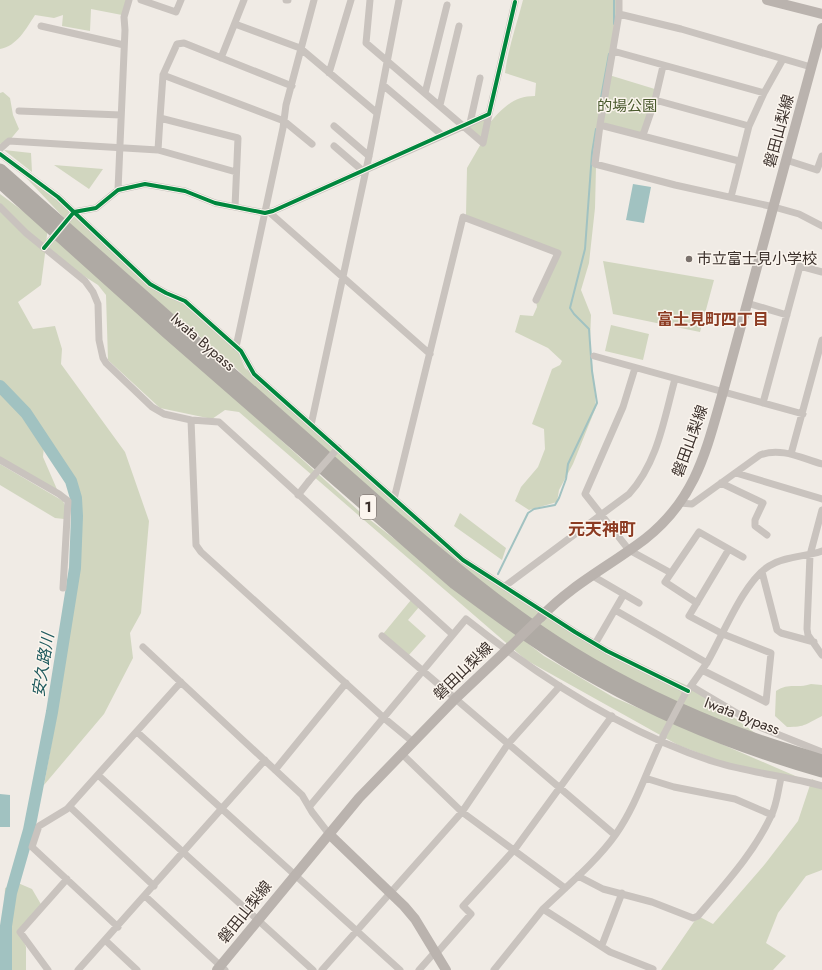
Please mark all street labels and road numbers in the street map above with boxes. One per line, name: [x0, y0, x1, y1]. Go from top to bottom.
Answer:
street label: 磐田山梨線: [759, 92, 799, 170]
street label: Iwata Bypass: [166, 308, 240, 376]
street label: 磐田山梨線: [667, 402, 713, 480]
road number: 1: [360, 495, 376, 519]
street label: 磐田山梨線: [428, 637, 498, 705]
street label: Iwata Bypass: [701, 692, 783, 740]
street label: 磐田山梨線: [213, 876, 277, 948]

